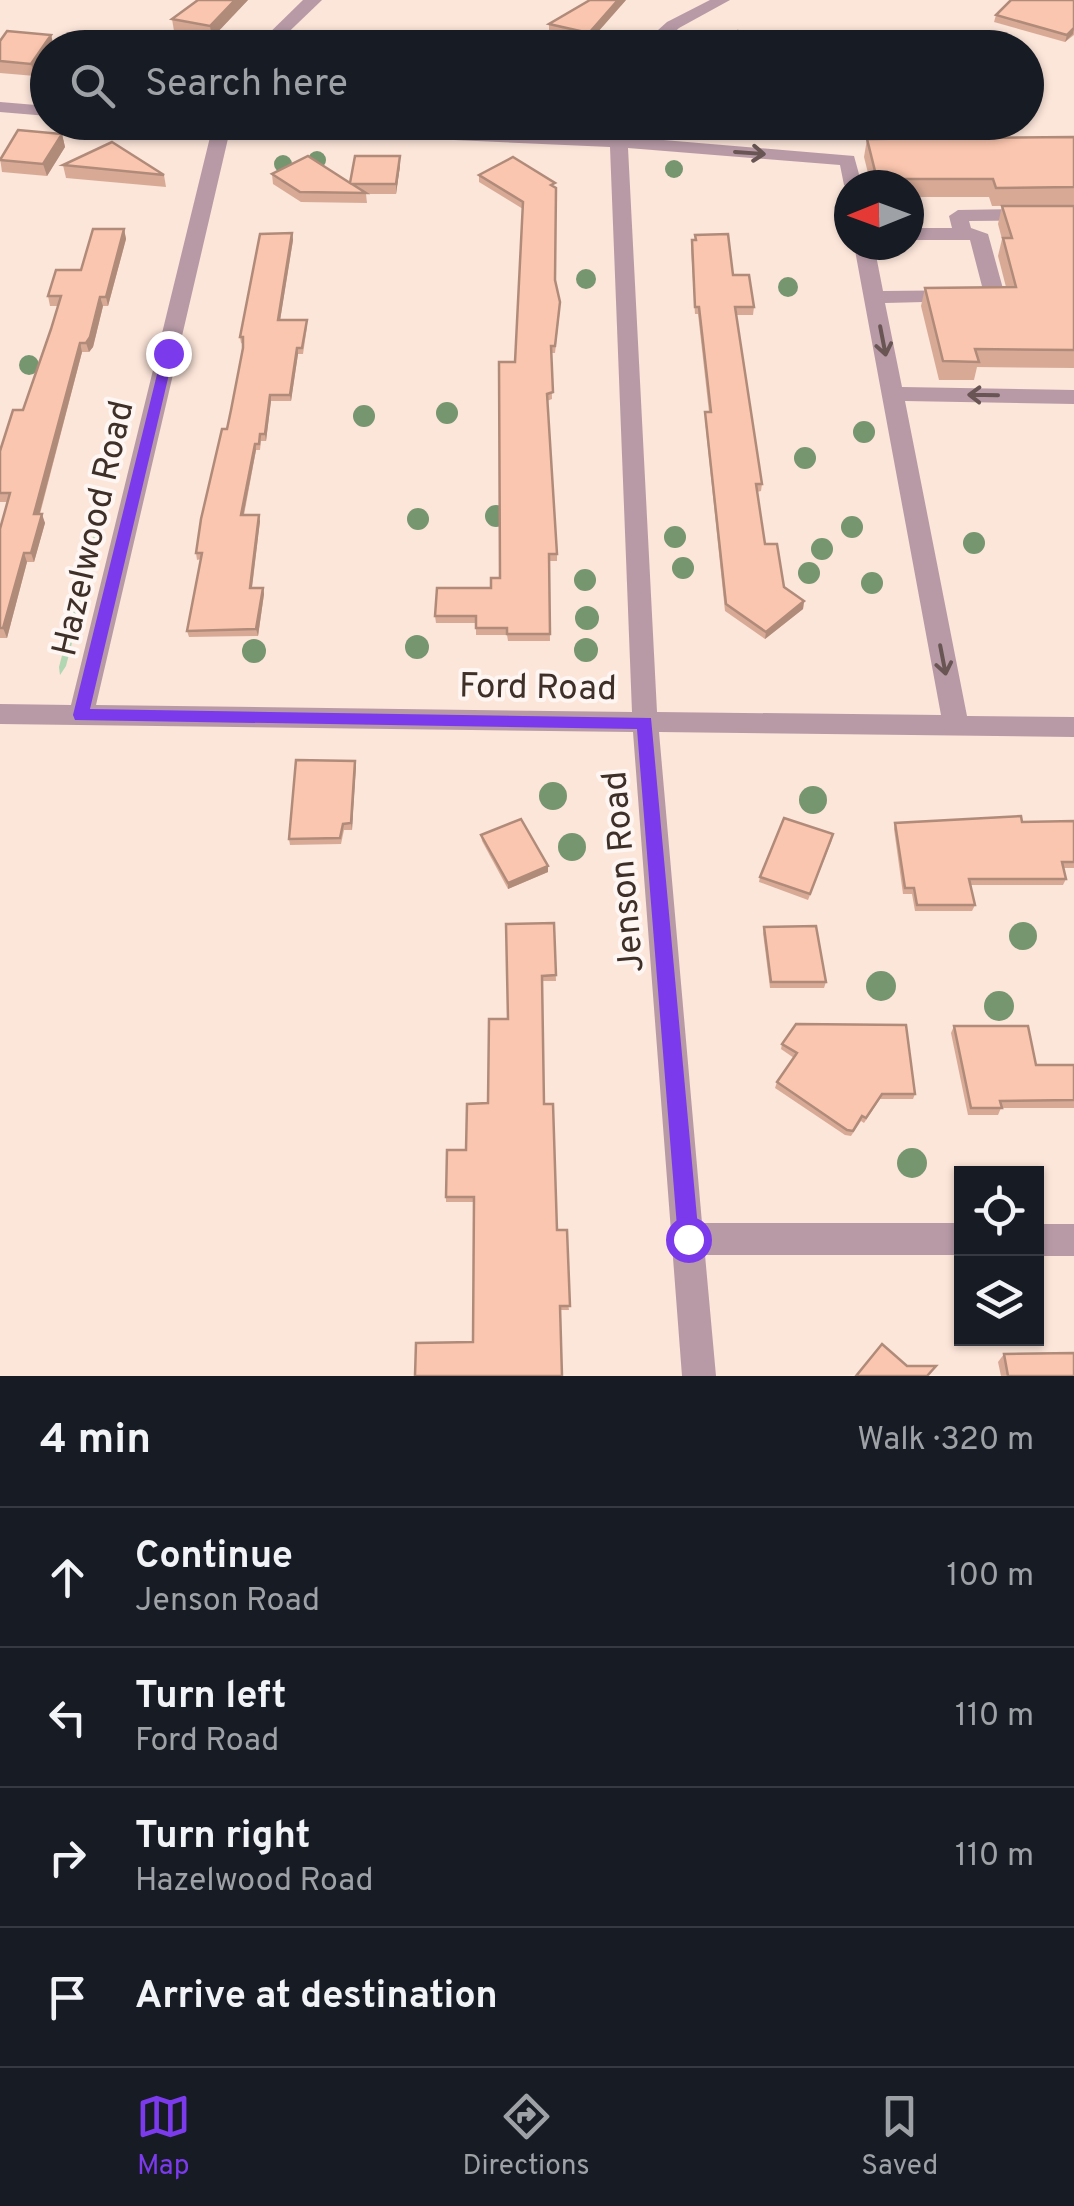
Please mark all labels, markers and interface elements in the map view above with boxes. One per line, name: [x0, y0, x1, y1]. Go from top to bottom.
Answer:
search box: [30, 30, 1044, 140]
icon: search: [65, 58, 120, 113]
text: Search here: [145, 61, 348, 110]
one-way arrow: [733, 144, 766, 163]
north arrow: [834, 170, 924, 260]
one-way arrow: [874, 324, 893, 356]
route end: [146, 331, 192, 377]
one-way arrow: [968, 386, 1000, 405]
street label: Hazelwood Road: [44, 397, 146, 661]
one-way arrow: [934, 643, 953, 676]
street label: Ford Road: [459, 666, 617, 712]
street label: Jenson Road: [594, 769, 656, 974]
map controls: [954, 1166, 1044, 1346]
button: locate: [954, 1166, 1044, 1256]
route start: [666, 1217, 712, 1263]
button: layers: [954, 1256, 1044, 1346]
text: 4 min: [40, 1415, 151, 1468]
text: Walk · 320 m: [857, 1421, 1034, 1461]
text: Continue: [135, 1533, 293, 1582]
icon: ahead: [40, 1550, 95, 1605]
text: 100 m: [947, 1557, 1034, 1597]
text: Jenson Road: [135, 1582, 320, 1622]
text: Turn left: [135, 1673, 287, 1722]
icon: left: [40, 1690, 95, 1745]
text: 110 m: [955, 1697, 1034, 1737]
text: Ford Road: [135, 1722, 279, 1762]
text: Turn right: [135, 1813, 310, 1862]
icon: right: [40, 1830, 95, 1885]
text: 110 m: [955, 1837, 1034, 1877]
text: Hazelwood Road: [135, 1862, 374, 1902]
icon: arrive: [40, 1970, 95, 2025]
text: Arrive at destination: [135, 1973, 498, 2022]
tab: Map: [136, 2089, 191, 2185]
tab: Directions: [462, 2089, 590, 2185]
tab: Saved: [861, 2089, 938, 2185]

